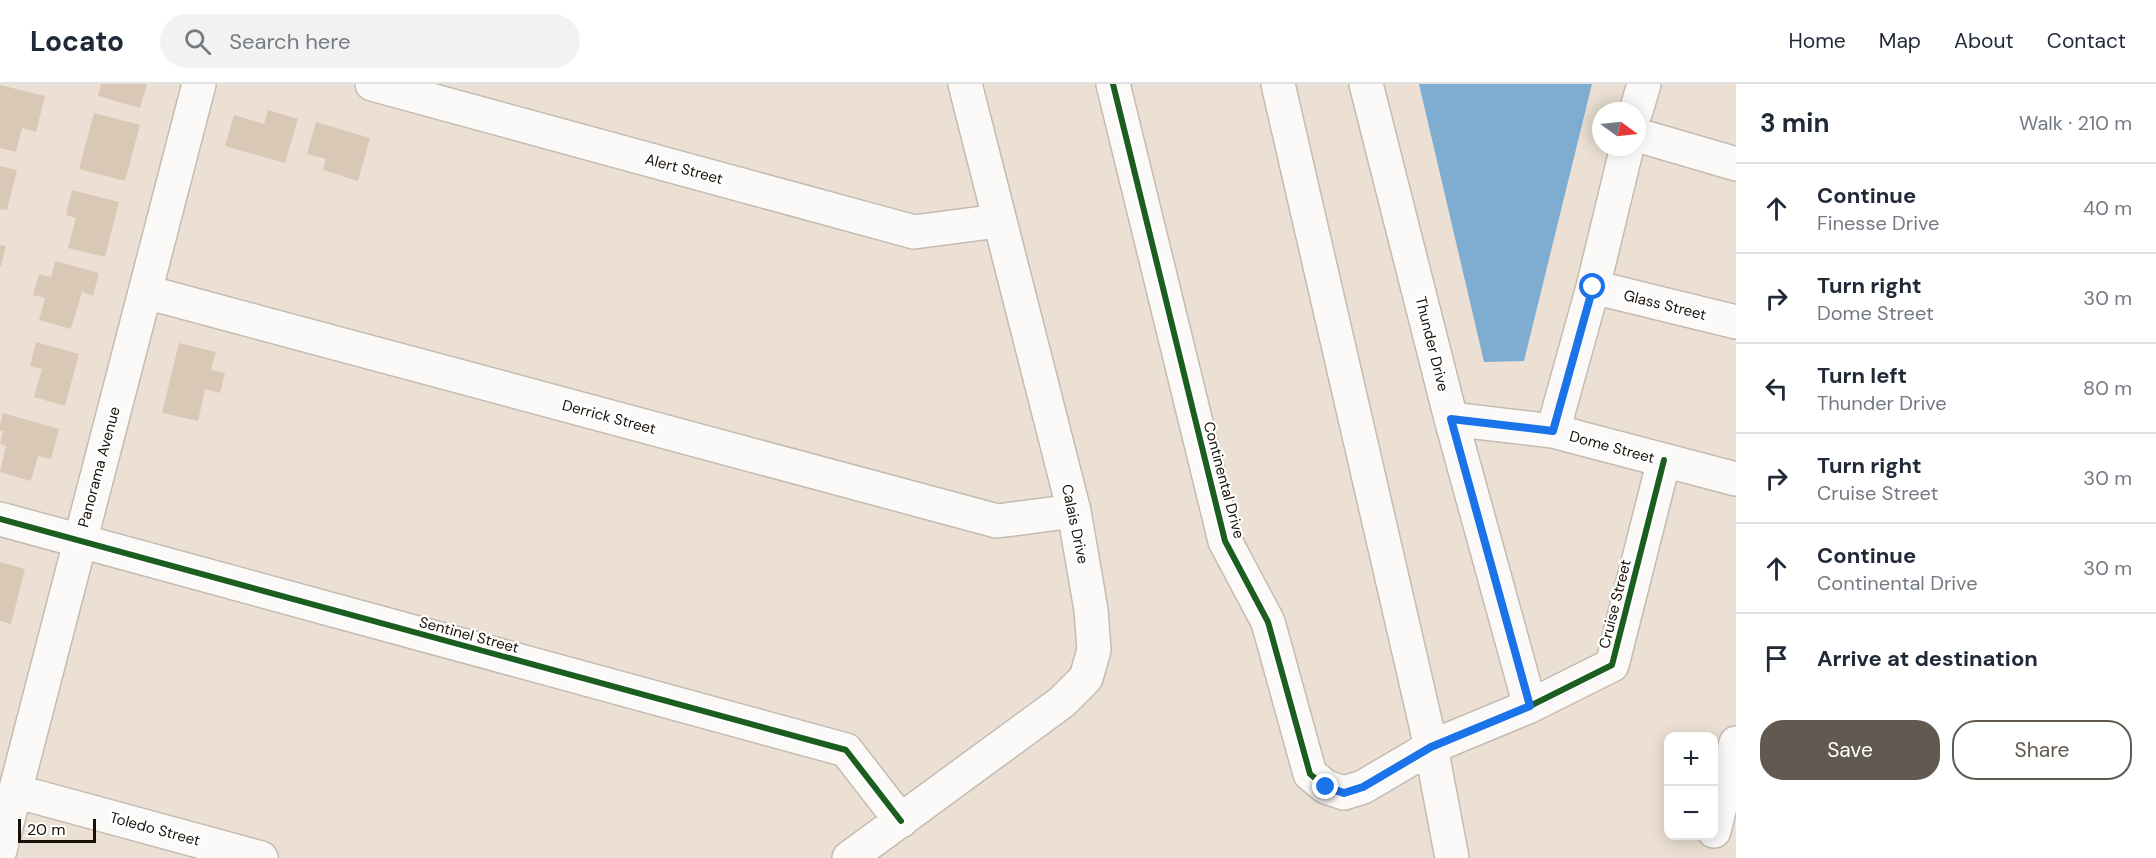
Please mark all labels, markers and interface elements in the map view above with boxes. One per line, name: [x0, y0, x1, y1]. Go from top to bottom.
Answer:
search box: [160, 14, 580, 68]
text: Locato: [30, 23, 124, 60]
icon: search: [181, 25, 214, 58]
text: Search here: [229, 27, 351, 56]
text: Home: [1788, 27, 1846, 55]
text: Map: [1879, 27, 1921, 55]
text: About: [1954, 27, 2014, 55]
text: Contact: [2047, 27, 2126, 55]
north arrow: [1592, 102, 1646, 156]
text: 3 min: [1760, 106, 1829, 140]
text: Walk · 210 m: [2019, 110, 2132, 136]
street label: Alert Street: [643, 149, 725, 189]
text: Continue: [1817, 181, 1916, 210]
icon: ahead: [1760, 192, 1793, 225]
text: 40 m: [2083, 195, 2132, 221]
text: Finesse Drive: [1817, 210, 1939, 236]
text: Turn right: [1817, 271, 1922, 300]
route start: [1579, 273, 1605, 299]
icon: right: [1760, 282, 1793, 315]
street label: Glass Street: [1622, 285, 1708, 325]
text: 30 m: [2083, 285, 2132, 311]
street label: Thunder Drive: [1411, 294, 1453, 394]
text: Dome Street: [1817, 300, 1934, 326]
text: Turn left: [1817, 361, 1907, 390]
icon: left: [1760, 372, 1793, 405]
text: 80 m: [2083, 375, 2132, 401]
text: Thunder Drive: [1817, 390, 1947, 416]
street label: Derrick Street: [560, 395, 658, 439]
street label: Panorama Avenue: [73, 404, 125, 530]
street label: Continental Drive: [1199, 419, 1249, 541]
street label: Dome Street: [1567, 426, 1657, 468]
text: Turn right: [1817, 451, 1922, 480]
icon: right: [1760, 462, 1793, 495]
text: 30 m: [2083, 465, 2132, 491]
text: Cruise Street: [1817, 480, 1938, 506]
street label: Calais Drive: [1057, 482, 1093, 566]
text: Continue: [1817, 541, 1916, 570]
icon: ahead: [1760, 552, 1793, 585]
text: 30 m: [2083, 555, 2132, 581]
street label: Cruise Street: [1594, 557, 1636, 651]
text: Continental Drive: [1817, 570, 1978, 596]
street label: Sentinel Street: [417, 612, 521, 658]
icon: arrive: [1760, 642, 1793, 675]
text: Arrive at destination: [1817, 644, 2038, 673]
button: Save: [1760, 720, 1940, 780]
button: Share: [1952, 720, 2132, 780]
map controls: [1664, 732, 1718, 840]
button: +: [1664, 732, 1718, 786]
route end: [1312, 773, 1338, 799]
button: −: [1664, 786, 1718, 840]
street label: Toledo Street: [108, 807, 202, 851]
scale bar: [18, 816, 96, 844]
text: 20 m: [27, 819, 66, 840]

